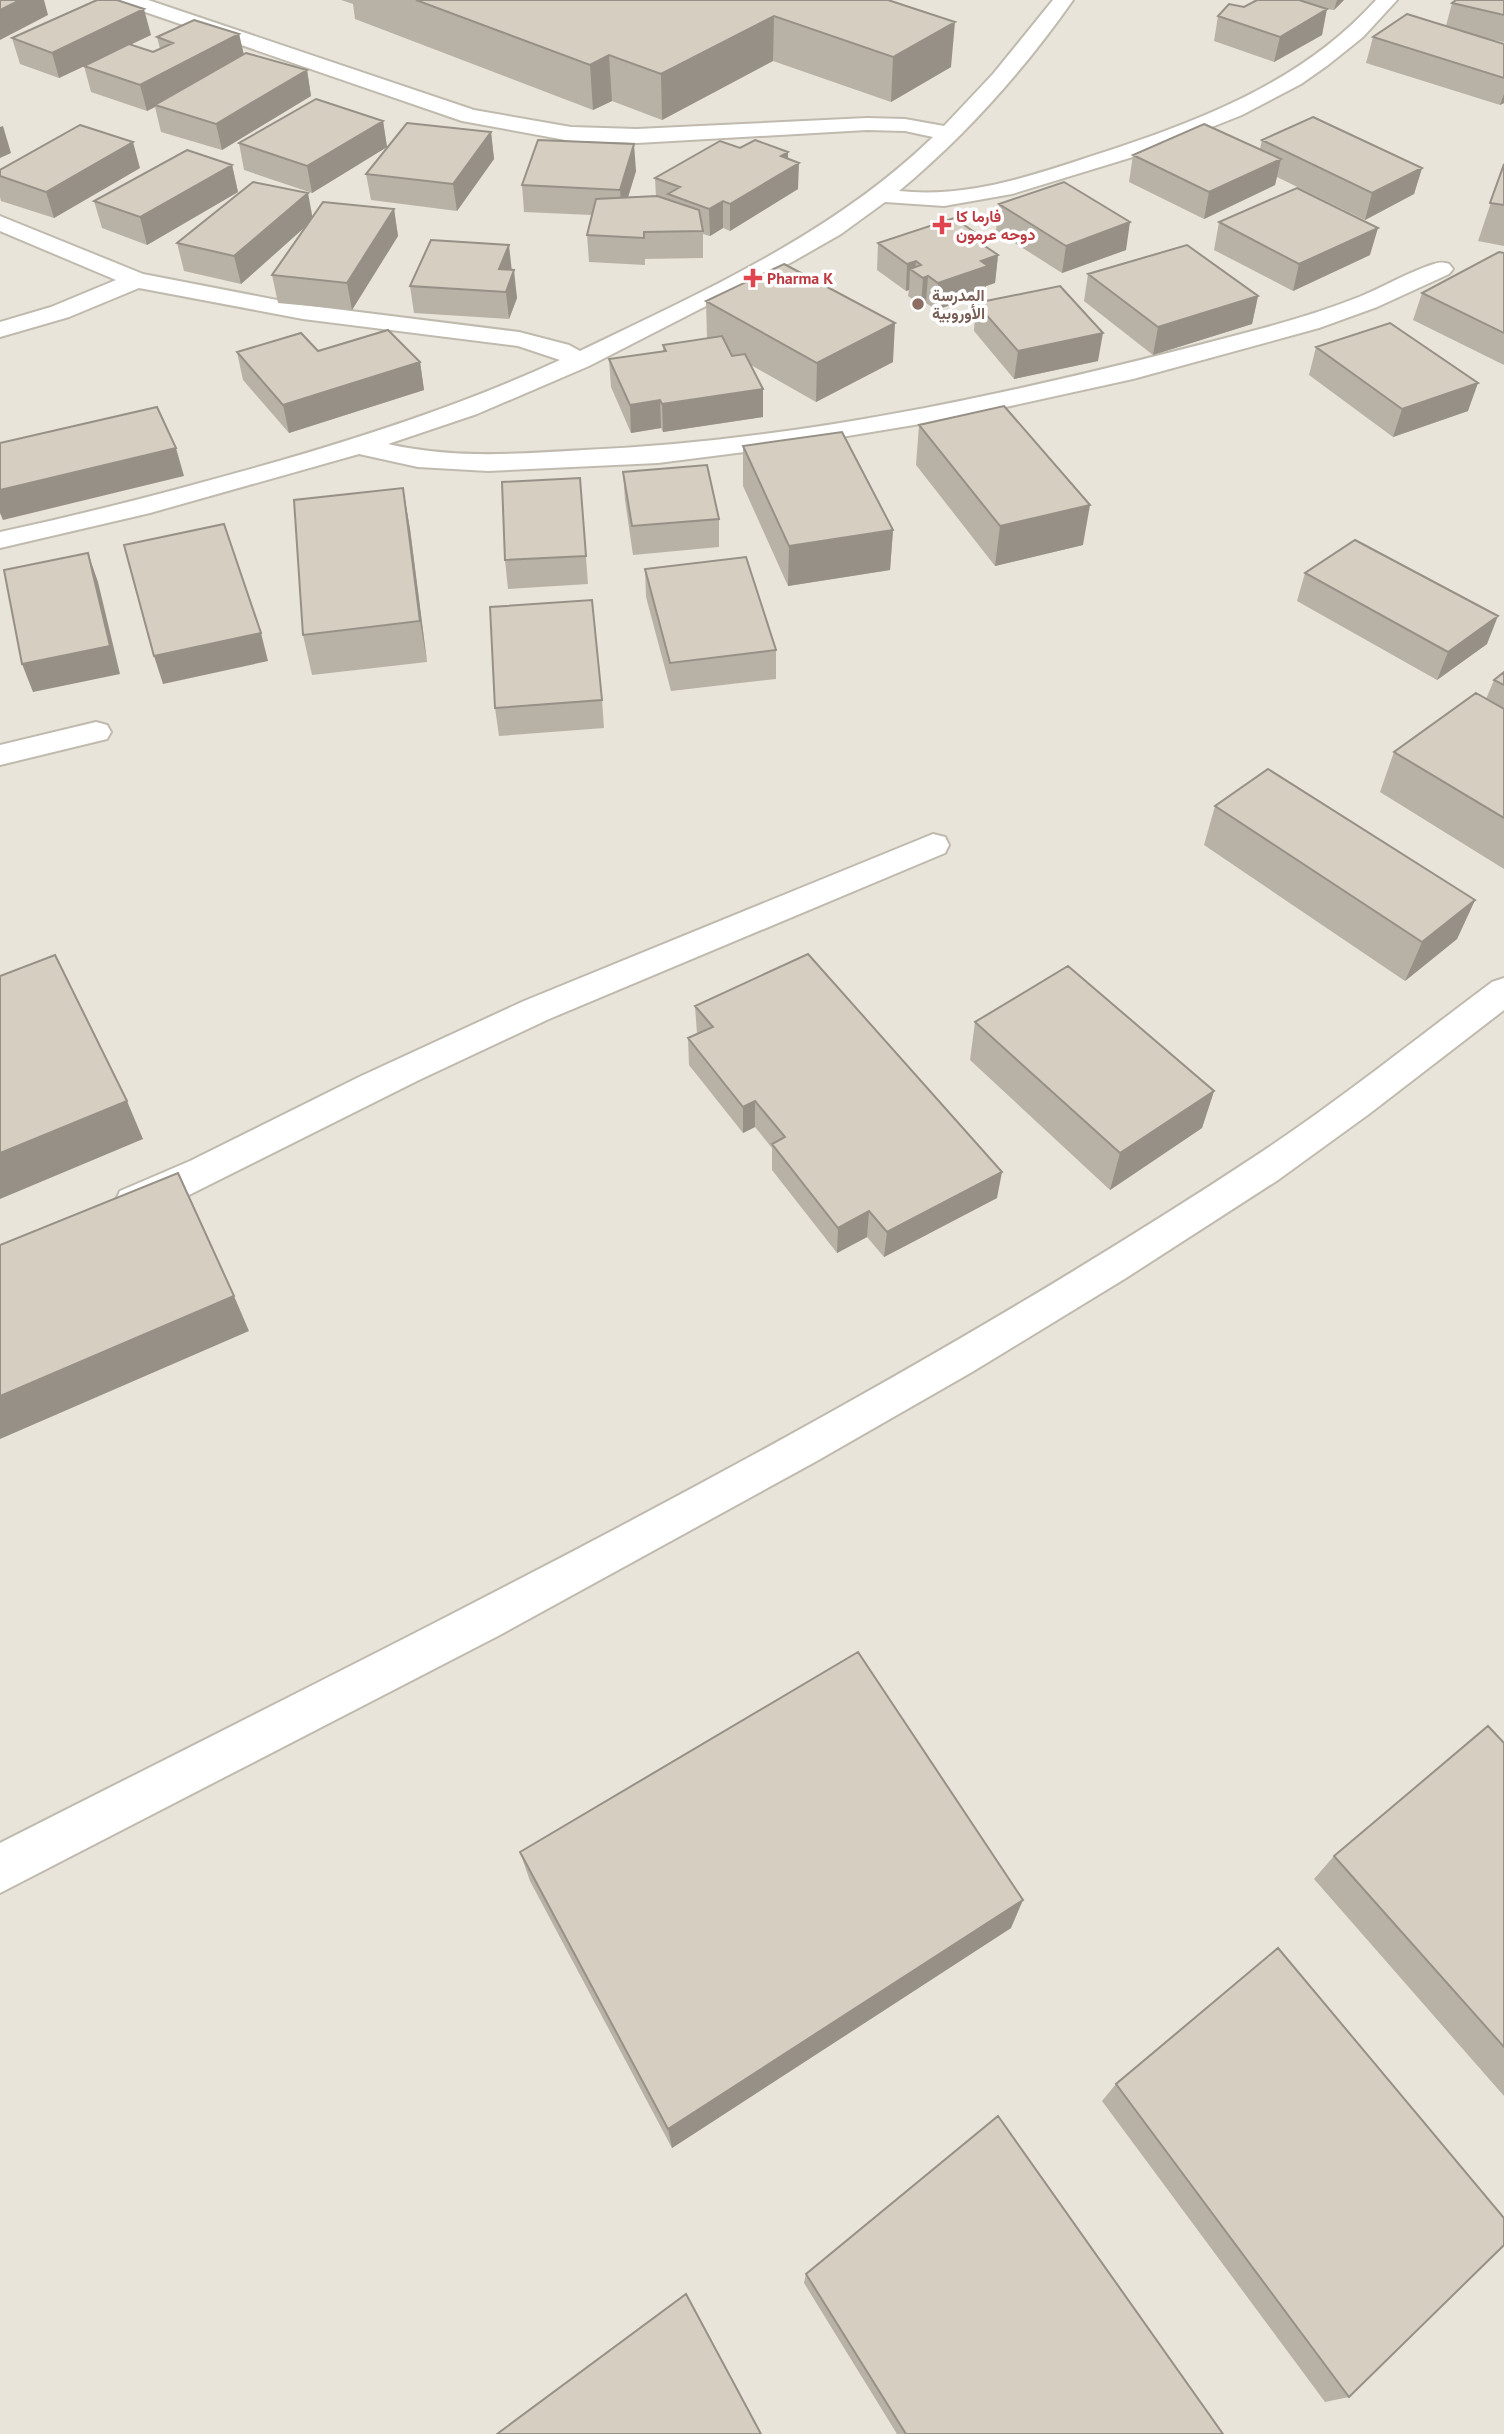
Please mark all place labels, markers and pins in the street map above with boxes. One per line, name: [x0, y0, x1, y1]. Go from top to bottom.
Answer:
place label: فارما كا دوحه عرمون: [956, 206, 1036, 245]
marker: فارما كا دوحه عرمون: [934, 217, 950, 233]
place label: Pharma K: [767, 268, 833, 288]
marker: Pharma K: [745, 270, 761, 286]
place label: المدرسة الأوروبية: [932, 285, 985, 324]
marker: المدرسة الأوروبية: [910, 296, 926, 312]

